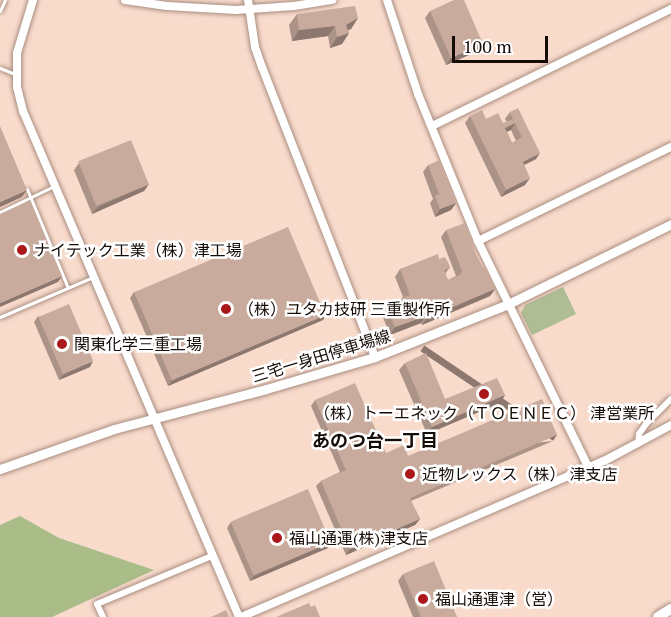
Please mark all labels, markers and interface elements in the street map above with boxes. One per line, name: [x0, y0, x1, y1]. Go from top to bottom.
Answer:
scale bar: [455, 24, 551, 62]
text: 100 m: [463, 34, 512, 58]
place label: ナイテック工業（株）津工場: [34, 240, 242, 260]
marker: ナイテック工業（株）津工場: [15, 243, 29, 257]
place label: （株）ユタカ技研 三重製作所: [238, 299, 450, 319]
marker: （株）ユタカ技研 三重製作所: [219, 302, 233, 316]
street label: 三宅一身田停車場線: [249, 326, 393, 386]
place label: 関東化学三重工場: [74, 334, 202, 354]
marker: 関東化学三重工場: [55, 337, 69, 351]
marker: （株）トーエネック（ＴＯＥＮＥＣ） 津営業所: [477, 387, 491, 401]
place label: （株）トーエネック（ＴＯＥＮＥＣ） 津営業所: [314, 403, 654, 423]
district label: あのつ台一丁目: [312, 429, 438, 451]
place label: 近物レックス（株） 津支店: [422, 464, 618, 484]
marker: 近物レックス（株） 津支店: [403, 467, 417, 481]
place label: 福山通運(株)津支店: [289, 528, 428, 548]
marker: 福山通運(株)津支店: [270, 531, 284, 545]
place label: 福山通運津（営）: [435, 589, 563, 609]
marker: 福山通運津（営）: [416, 592, 430, 606]

